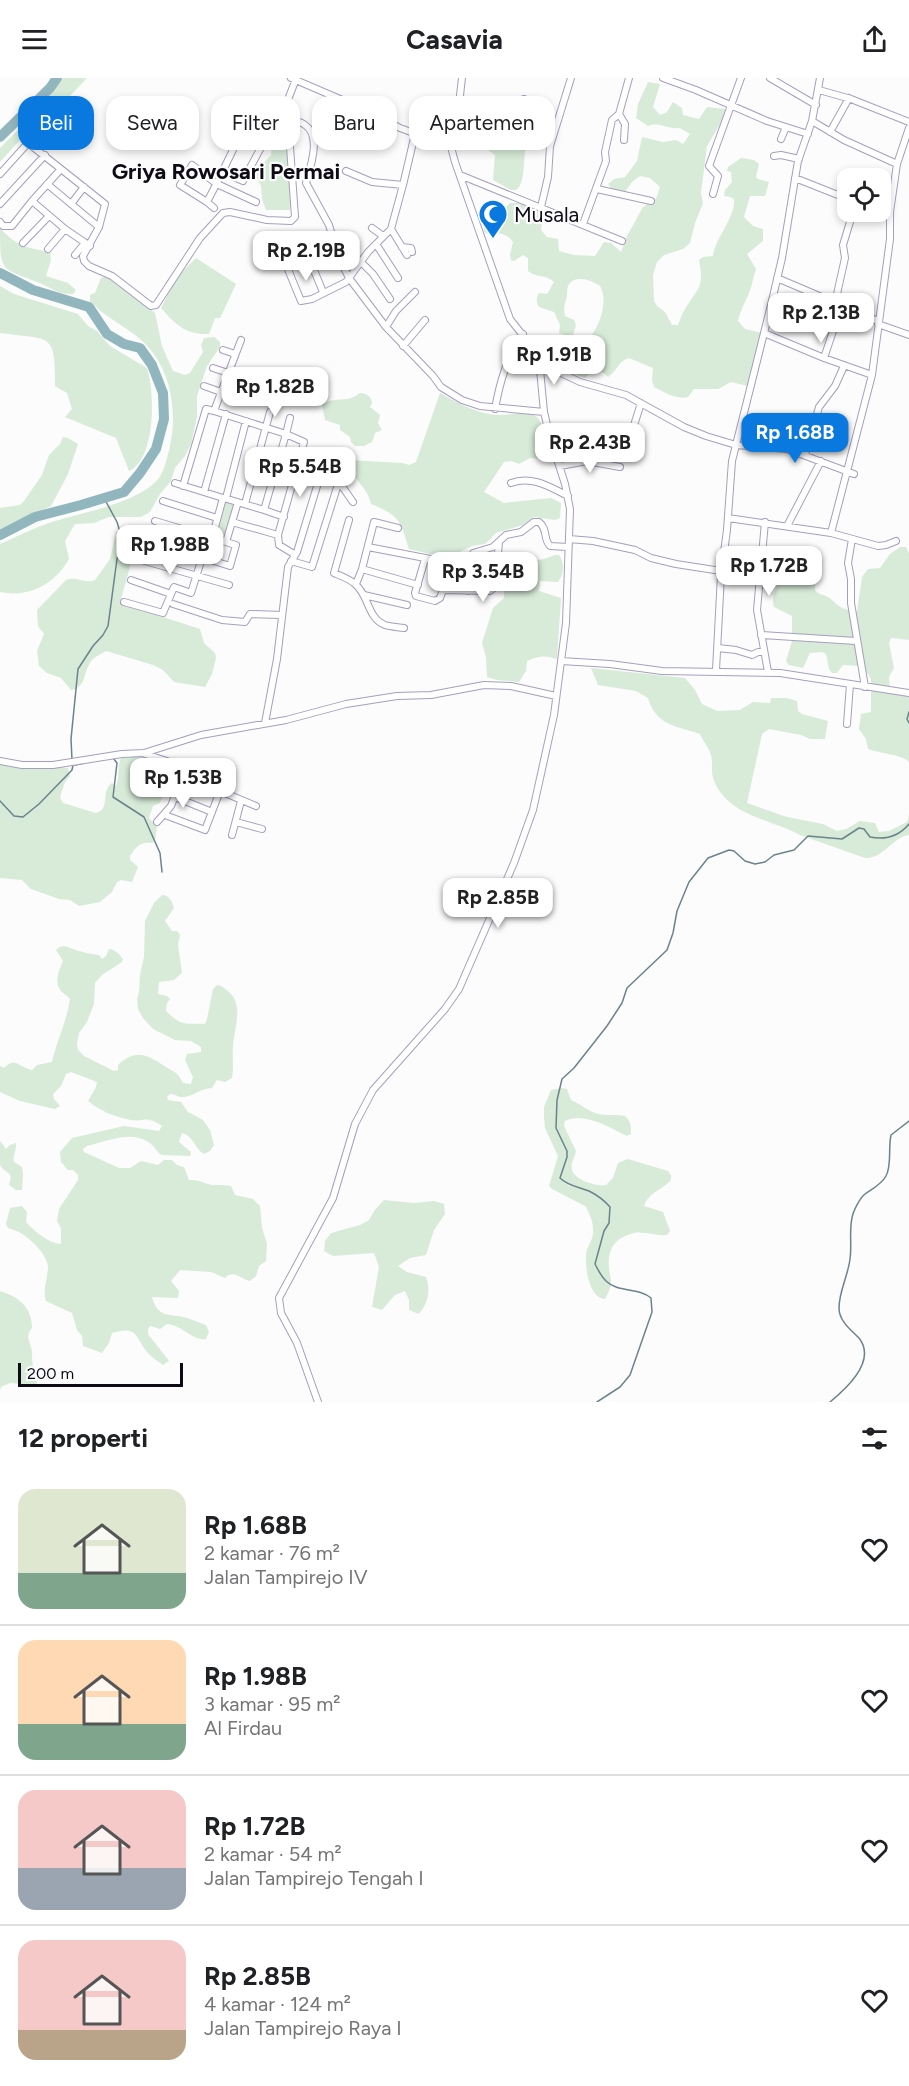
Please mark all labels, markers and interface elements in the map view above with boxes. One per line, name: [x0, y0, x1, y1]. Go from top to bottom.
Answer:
icon: menu: [18, 23, 51, 56]
text: Casavia: [406, 23, 503, 56]
icon: share: [858, 23, 891, 56]
chip: Beli: [18, 96, 94, 150]
chip: Sewa: [106, 96, 199, 150]
chip: Filter: [211, 96, 300, 150]
chip: Baru: [312, 96, 397, 150]
chip: Apartemen: [409, 96, 555, 150]
district label: Griya Rowosari Permai: [112, 158, 340, 185]
map controls: [837, 168, 891, 222]
button: locate: [837, 168, 891, 222]
mosque icon: Musala: [477, 198, 509, 240]
place label: Musala: [514, 202, 579, 227]
pin: Rp 2.19B: [244, 231, 368, 282]
text: Rp 2.19B: [267, 238, 345, 262]
pin: Rp 2.13B: [759, 293, 883, 344]
text: Rp 2.13B: [782, 300, 860, 324]
pin: Rp 1.91B: [492, 335, 616, 386]
text: Rp 1.91B: [516, 342, 592, 366]
pin: Rp 1.82B: [213, 367, 337, 418]
text: Rp 1.82B: [235, 374, 315, 398]
pin: Rp 1.68B: [733, 413, 857, 464]
text: Rp 1.68B: [755, 420, 835, 444]
pin: Rp 2.43B: [528, 423, 652, 474]
text: Rp 2.43B: [549, 430, 631, 454]
pin: Rp 5.54B: [238, 447, 362, 498]
text: Rp 5.54B: [259, 454, 341, 478]
pin: Rp 1.98B: [108, 525, 232, 576]
text: Rp 1.98B: [130, 532, 210, 556]
pin: Rp 1.72B: [707, 546, 831, 597]
pin: Rp 3.54B: [421, 552, 545, 603]
text: Rp 1.72B: [730, 553, 808, 577]
text: Rp 3.54B: [442, 559, 524, 583]
pin: Rp 1.53B: [121, 758, 245, 809]
text: Rp 1.53B: [144, 765, 222, 789]
pin: Rp 2.85B: [436, 878, 560, 929]
text: Rp 2.85B: [457, 885, 539, 909]
scale bar: [18, 1360, 183, 1388]
text: 200 m: [27, 1364, 74, 1383]
text: 12 properti: [18, 1422, 148, 1454]
icon: filters: [858, 1422, 891, 1455]
text: Rp 1.68B: [204, 1509, 307, 1541]
icon: home: [66, 1513, 138, 1585]
icon: heart: [858, 1533, 891, 1566]
text: 2 kamar · 76 m²: [204, 1541, 340, 1565]
text: Jalan Tampirejo IV: [204, 1565, 368, 1589]
text: Rp 1.98B: [204, 1660, 307, 1692]
icon: home: [66, 1664, 138, 1736]
icon: heart: [858, 1684, 891, 1717]
text: 3 kamar · 95 m²: [204, 1692, 340, 1716]
text: Al Firdau: [204, 1716, 282, 1740]
text: Rp 1.72B: [204, 1810, 305, 1842]
icon: home: [66, 1814, 138, 1886]
icon: heart: [858, 1834, 891, 1867]
text: 2 kamar · 54 m²: [204, 1842, 342, 1866]
text: Jalan Tampirejo Tengah I: [204, 1866, 424, 1890]
text: Rp 2.85B: [204, 1960, 311, 1992]
icon: home: [66, 1964, 138, 2036]
icon: heart: [858, 1984, 891, 2017]
text: 4 kamar · 124 m²: [204, 1992, 351, 2016]
text: Jalan Tampirejo Raya I: [204, 2016, 402, 2040]

